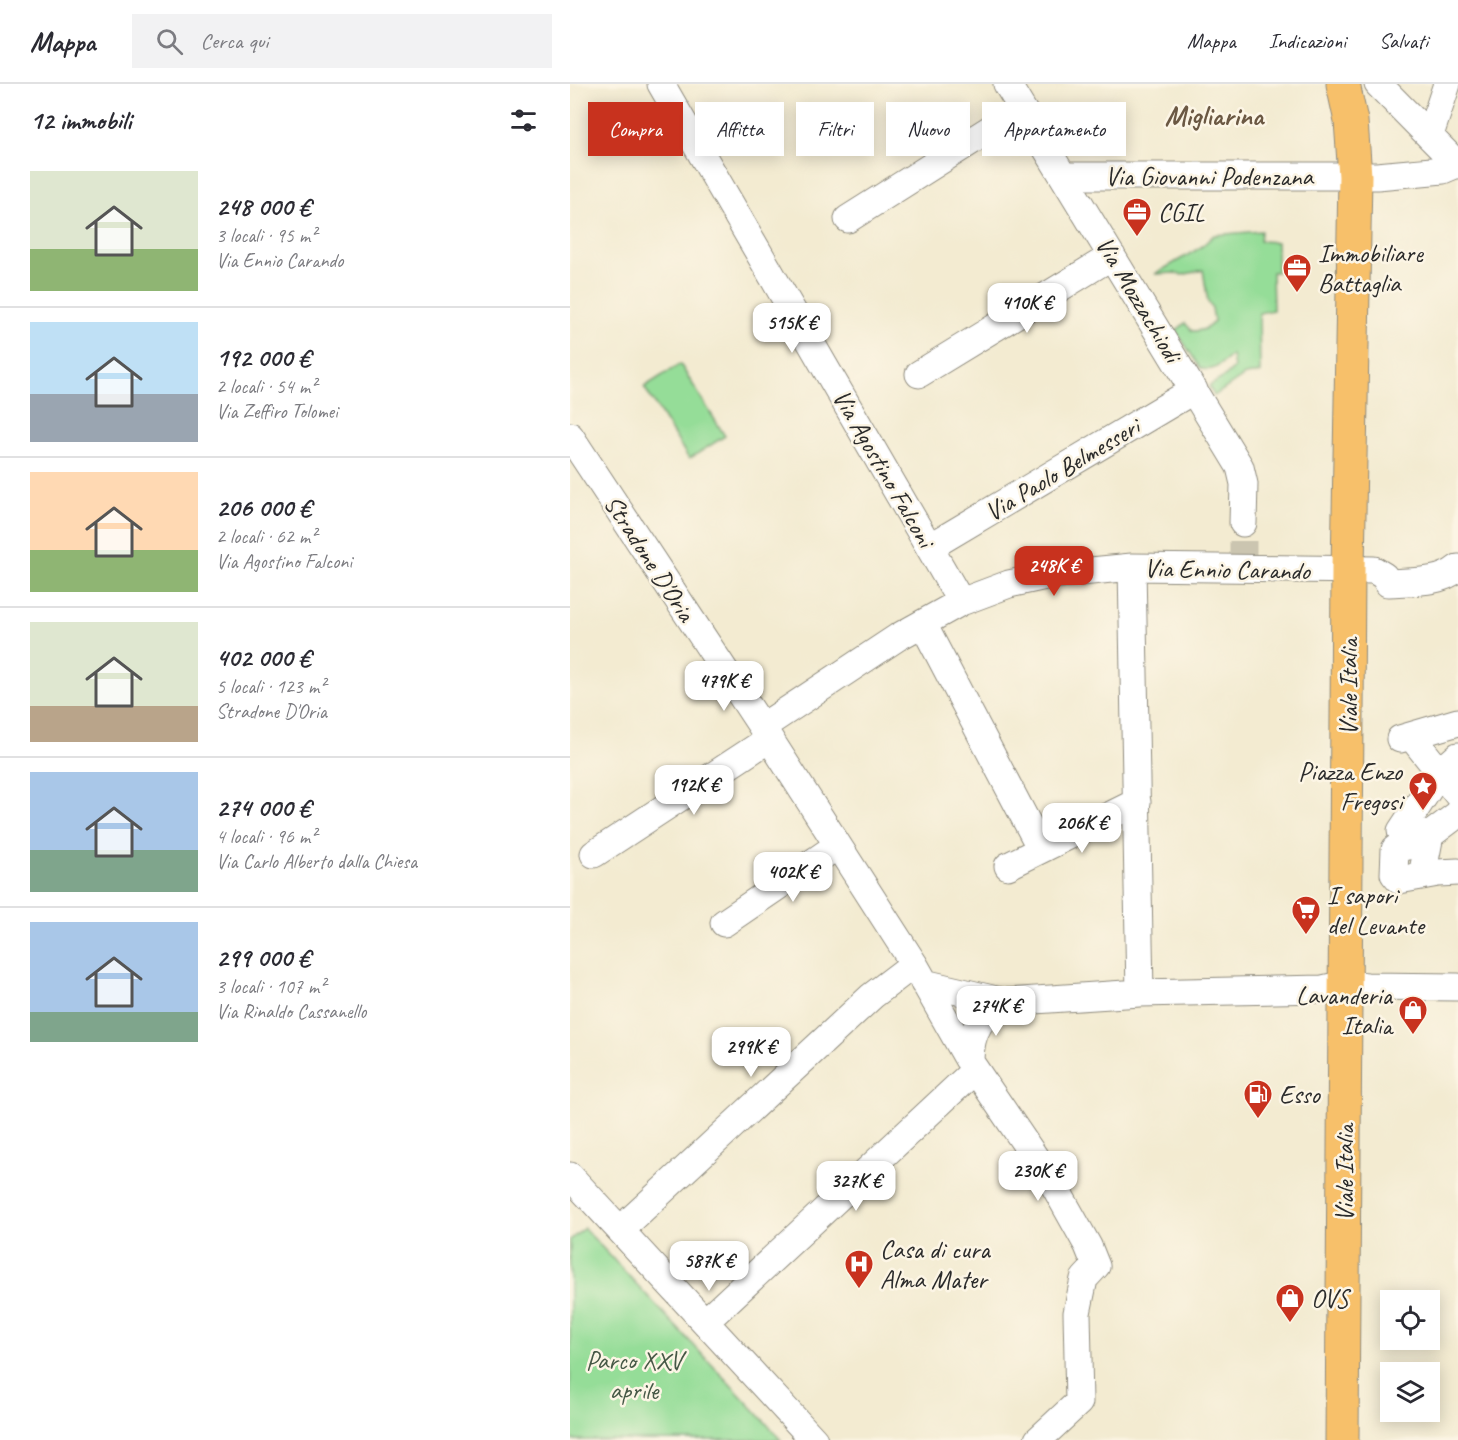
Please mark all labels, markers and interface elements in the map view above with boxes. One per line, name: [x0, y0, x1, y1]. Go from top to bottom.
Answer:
search box: [132, 14, 552, 68]
text: Mappa: [30, 24, 96, 59]
icon: search: [153, 25, 186, 58]
text: Cerca qui: [201, 27, 268, 55]
text: Mappa: [1187, 28, 1236, 54]
text: Indicazioni: [1269, 28, 1346, 54]
text: Salvati: [1379, 28, 1428, 54]
district label: Migliarina: [1165, 98, 1266, 133]
chip: Compra: [588, 102, 683, 156]
chip: Affitta: [695, 102, 784, 156]
chip: Filtri: [796, 102, 874, 156]
chip: Nuovo: [886, 102, 970, 156]
chip: Appartamento: [982, 102, 1126, 156]
text: 12 immobili: [30, 104, 131, 137]
icon: filters: [507, 104, 540, 137]
street label: Via Giovanni Podenzana: [1105, 160, 1315, 193]
text: 248 000 €: [216, 190, 310, 223]
icon: home: [78, 195, 150, 267]
office icon: CGIL: [1121, 196, 1153, 238]
place label: CGIL: [1158, 196, 1205, 229]
text: 3 locali · 95 m²: [216, 223, 316, 248]
street label: Via Mozzachiodi: [1088, 230, 1191, 371]
place label: Immobiliare Battaglia: [1318, 237, 1424, 300]
text: Via Ennio Carando: [216, 248, 343, 273]
office icon: Immobiliare Battaglia: [1281, 252, 1313, 294]
pin: 410K €: [978, 283, 1076, 334]
text: 410K €: [1002, 290, 1053, 315]
pin: 515K €: [743, 303, 841, 354]
text: 515K €: [767, 310, 817, 335]
text: 192 000 €: [216, 341, 310, 374]
icon: home: [78, 346, 150, 418]
text: 2 locali · 54 m²: [216, 374, 316, 399]
street label: Via Agostino Falconi: [825, 383, 944, 556]
text: Via Zeffiro Tolomei: [216, 399, 338, 424]
street label: Via Paolo Belmesseri: [979, 409, 1148, 529]
street label: Stradone D'Oria: [597, 489, 704, 629]
text: 206 000 €: [216, 491, 311, 524]
icon: home: [78, 496, 150, 568]
text: 2 locali · 62 m²: [216, 524, 316, 549]
pin: 248K €: [1005, 546, 1103, 597]
text: Via Agostino Falconi: [216, 549, 352, 574]
street label: Via Ennio Carando: [1144, 552, 1312, 587]
text: 248K €: [1029, 553, 1080, 578]
street label: Viale Italia: [1332, 636, 1365, 736]
text: 402 000 €: [216, 641, 310, 674]
icon: home: [78, 646, 150, 718]
pin: 479K €: [675, 661, 773, 712]
text: 479K €: [699, 668, 749, 693]
text: 5 locali · 123 m²: [216, 674, 325, 699]
text: Stradone D'Oria: [216, 699, 327, 724]
place label: Piazza Enzo Fregosi: [1298, 755, 1405, 818]
pin: 192K €: [645, 765, 743, 816]
place icon: Piazza Enzo Fregosi: [1407, 770, 1439, 812]
text: 192K €: [669, 772, 719, 797]
text: 274 000 €: [216, 791, 310, 824]
icon: home: [78, 796, 150, 868]
pin: 206K €: [1033, 803, 1131, 854]
text: 206K €: [1056, 810, 1108, 835]
text: 4 locali · 96 m²: [216, 824, 316, 849]
text: Via Carlo Alberto dalla Chiesa: [216, 849, 417, 874]
pin: 402K €: [744, 852, 842, 903]
text: 402K €: [768, 859, 819, 884]
place label: I sapori del Levante: [1327, 879, 1426, 942]
supermarket icon: I sapori del Levante: [1290, 894, 1322, 936]
text: 299 000 €: [216, 941, 310, 974]
icon: home: [78, 946, 150, 1018]
text: 3 locali · 107 m²: [216, 974, 325, 999]
place label: Lavanderia Italia: [1296, 979, 1394, 1042]
pin: 274K €: [947, 986, 1045, 1037]
text: 274K €: [971, 993, 1021, 1018]
shop icon: Lavanderia Italia: [1397, 994, 1429, 1036]
text: Via Rinaldo Cassanello: [216, 999, 366, 1024]
pin: 299K €: [702, 1027, 800, 1078]
text: 299K €: [726, 1034, 776, 1059]
fuel station icon: Esso: [1242, 1078, 1274, 1120]
place label: Esso: [1279, 1078, 1321, 1111]
street label: Viale Italia: [1328, 1122, 1361, 1222]
pin: 230K €: [989, 1151, 1087, 1202]
text: 230K €: [1013, 1158, 1064, 1183]
pin: 327K €: [807, 1161, 905, 1212]
text: 327K €: [831, 1168, 881, 1193]
place label: Casa di cura Alma Mater: [880, 1233, 991, 1296]
pin: 587K €: [660, 1241, 758, 1292]
text: 587K €: [684, 1248, 734, 1273]
hospital icon: Casa di cura Alma Mater: [843, 1248, 875, 1290]
shop icon: OVS: [1274, 1282, 1306, 1324]
place label: OVS: [1311, 1282, 1352, 1315]
map controls: [1380, 1290, 1440, 1422]
button: locate: [1380, 1290, 1440, 1350]
park label: Parco XXV aprile: [586, 1344, 688, 1407]
button: layers: [1380, 1362, 1440, 1422]

